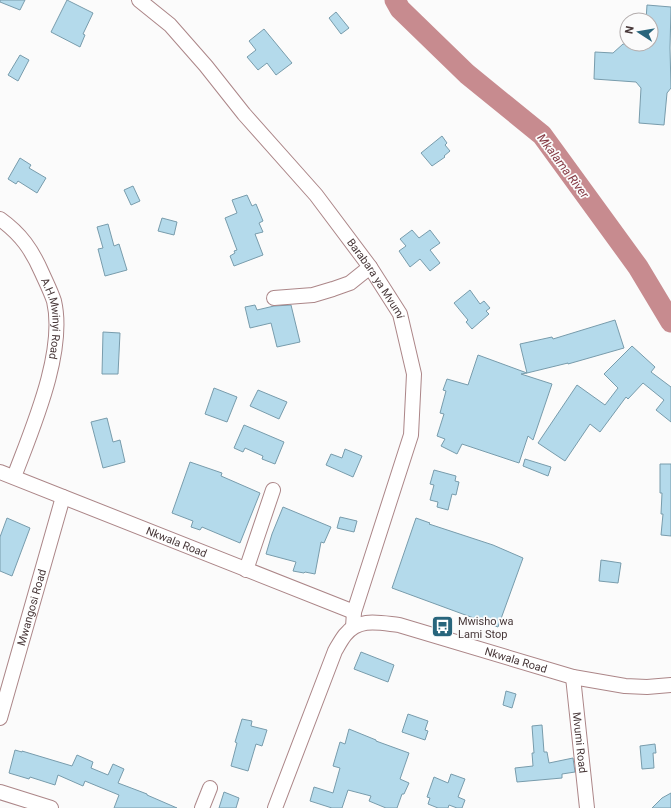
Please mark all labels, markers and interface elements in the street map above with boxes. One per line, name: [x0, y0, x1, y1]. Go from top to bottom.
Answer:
north arrow: [619, 12, 659, 52]
text: N: [623, 25, 637, 35]
water label: Mkalama River: [534, 131, 592, 202]
street label: Barabara ya Mvumi: [344, 236, 407, 320]
street label: A.H.Mwinyi Road: [39, 276, 63, 360]
street label: Nkwala Road: [144, 524, 209, 560]
street label: Mwangosi Road: [14, 568, 49, 647]
bus stop icon: Mwisho wa Lami Stop: [430, 614, 456, 640]
place label: Mwisho wa Lami Stop: [458, 615, 514, 641]
street label: Nkwala Road: [483, 645, 549, 675]
street label: Mvumi Road: [570, 711, 590, 774]

